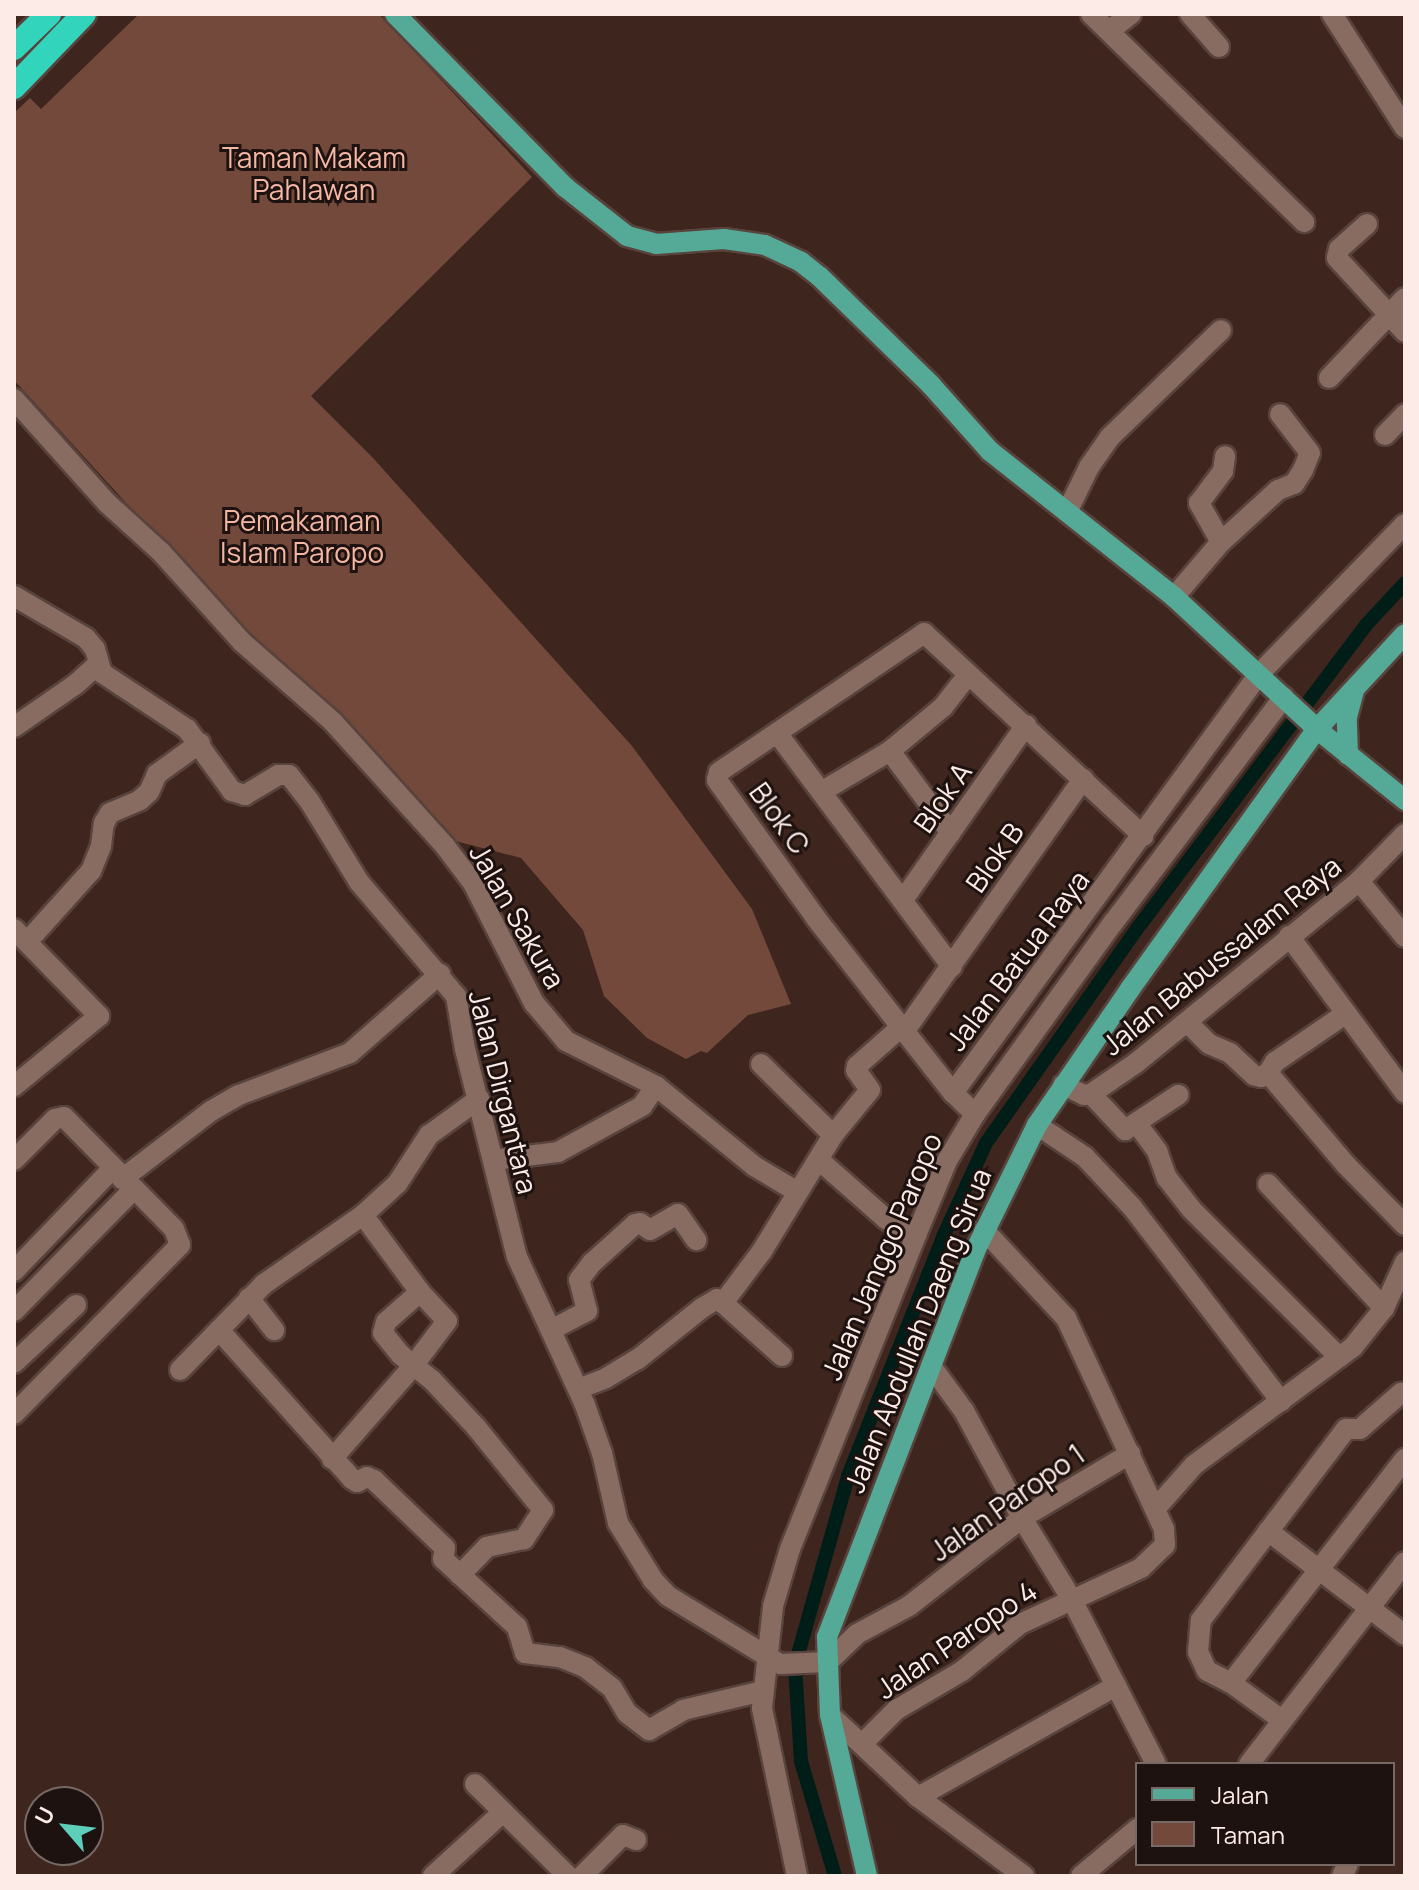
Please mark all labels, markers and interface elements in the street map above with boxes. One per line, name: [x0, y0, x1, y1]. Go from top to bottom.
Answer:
park label: Taman Makam Pahlawan: [222, 140, 406, 206]
park label: Pemakaman Islam Paropo: [220, 503, 384, 569]
street label: Blok A: [906, 756, 978, 838]
street label: Blok C: [743, 776, 817, 860]
street label: Blok B: [958, 816, 1030, 898]
street label: Jalan Sakura: [463, 838, 573, 994]
street label: Jalan Babussalam Raya: [1095, 848, 1347, 1062]
street label: Jalan Batua Raya: [938, 863, 1096, 1057]
street label: Jalan Dirgantara: [462, 987, 546, 1197]
street label: Jalan Janggo Paropo: [814, 1128, 948, 1384]
street label: Jalan Abdullah Daeng Sirua: [837, 1163, 997, 1497]
street label: Jalan Paropo 1: [923, 1436, 1091, 1568]
street label: Jalan Paropo 4: [869, 1573, 1043, 1705]
legend: [1135, 1762, 1395, 1866]
text: Jalan: [1211, 1778, 1269, 1811]
north arrow: [24, 1786, 104, 1866]
text: U: [28, 1802, 62, 1830]
text: Taman: [1211, 1818, 1285, 1851]

